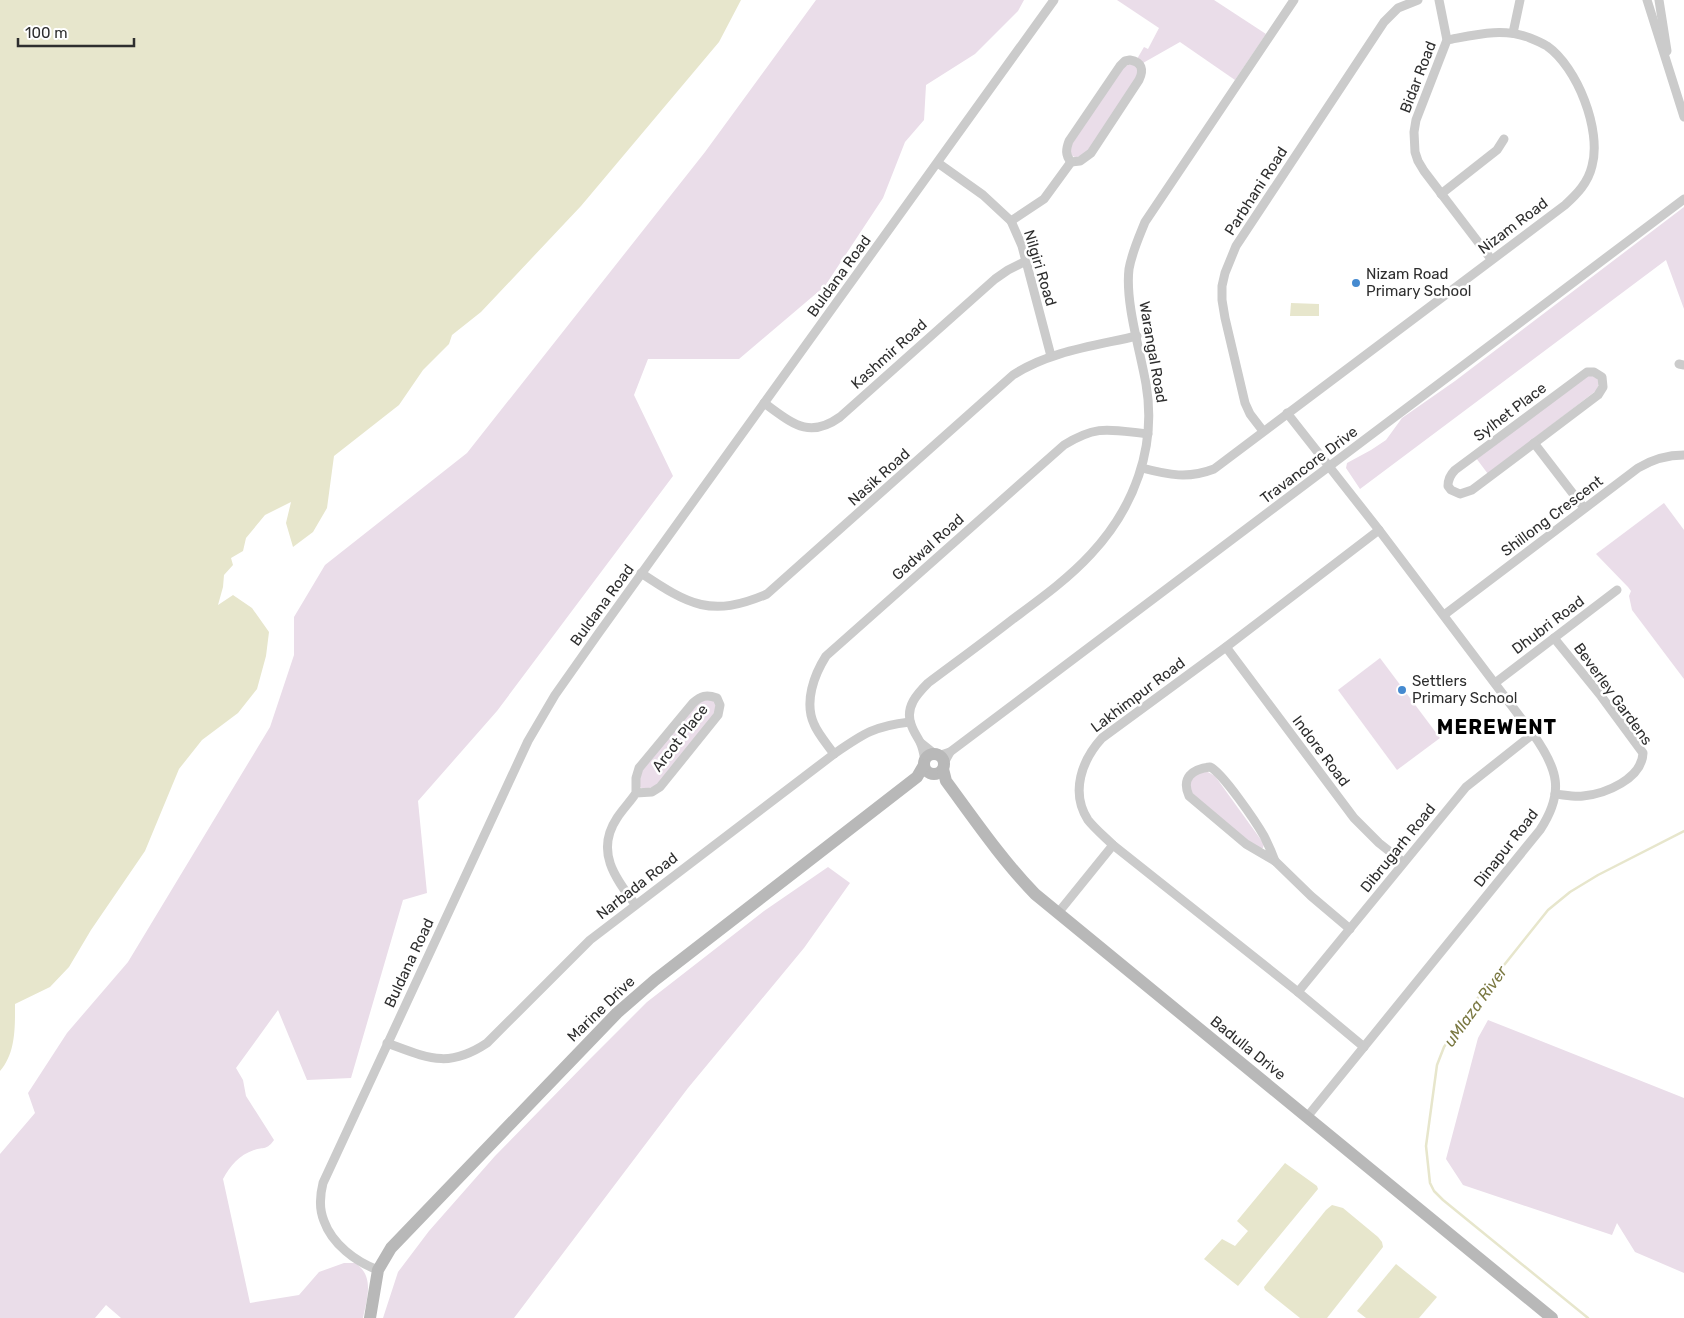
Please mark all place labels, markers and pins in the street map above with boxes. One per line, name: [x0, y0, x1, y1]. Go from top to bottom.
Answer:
place label: Nizam Road Primary School: [1366, 265, 1471, 300]
marker: Nizam Road Primary School: [1350, 277, 1362, 289]
place label: Settlers Primary School: [1412, 672, 1517, 707]
marker: Settlers Primary School: [1396, 684, 1408, 696]

